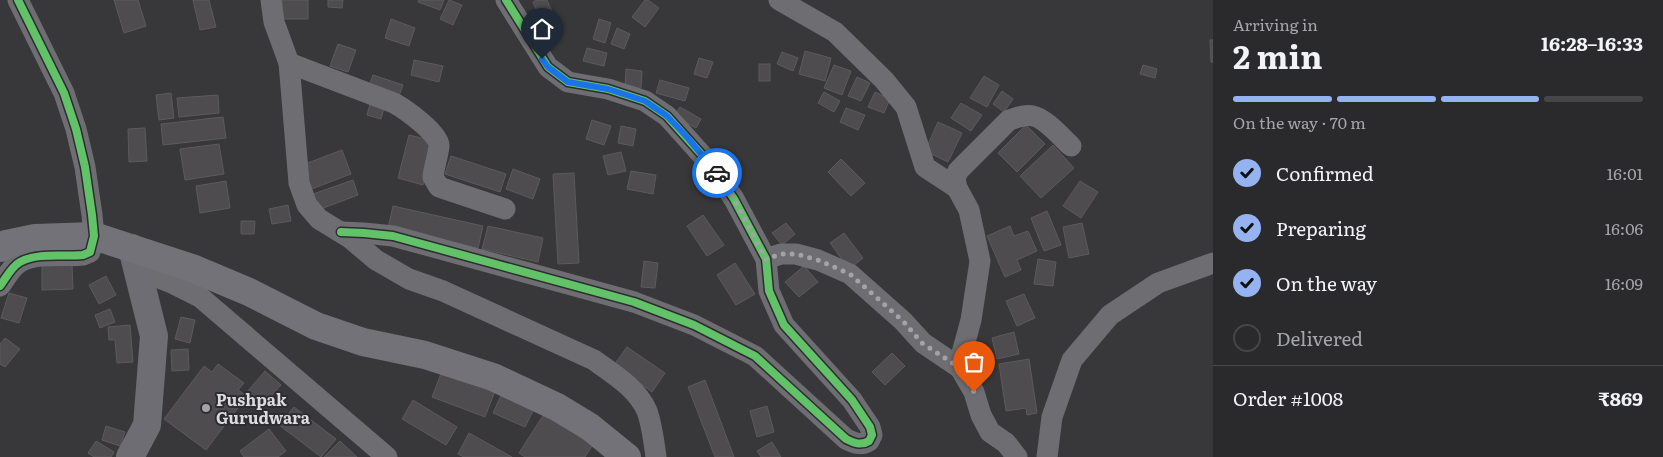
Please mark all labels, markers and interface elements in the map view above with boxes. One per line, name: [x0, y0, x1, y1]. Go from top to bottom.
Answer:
pin: [521, 8, 563, 59]
text: Arriving in: [1233, 12, 1318, 36]
icon: home: [528, 15, 556, 43]
text: 16:28–16:33: [1541, 29, 1643, 57]
text: 2 min: [1233, 31, 1322, 79]
text: On the way · 70 m: [1233, 110, 1366, 134]
courier: [692, 148, 742, 198]
icon: car: [703, 159, 731, 187]
icon: check: [1233, 159, 1261, 187]
text: Confirmed: [1276, 159, 1374, 187]
text: 16:01: [1607, 161, 1643, 185]
icon: check: [1233, 214, 1261, 242]
text: Preparing: [1276, 214, 1366, 242]
text: 16:06: [1605, 216, 1643, 240]
icon: check: [1233, 269, 1261, 297]
text: On the way: [1276, 269, 1377, 297]
text: 16:09: [1605, 271, 1643, 295]
text: Delivered: [1276, 324, 1363, 352]
pin: [953, 341, 995, 392]
icon: bag: [960, 348, 988, 376]
text: Order #1008: [1233, 384, 1343, 412]
text: ₹869: [1598, 384, 1643, 412]
place label: Pushpak Gurudwara: [216, 387, 311, 429]
marker: Pushpak Gurudwara: [200, 402, 212, 414]

